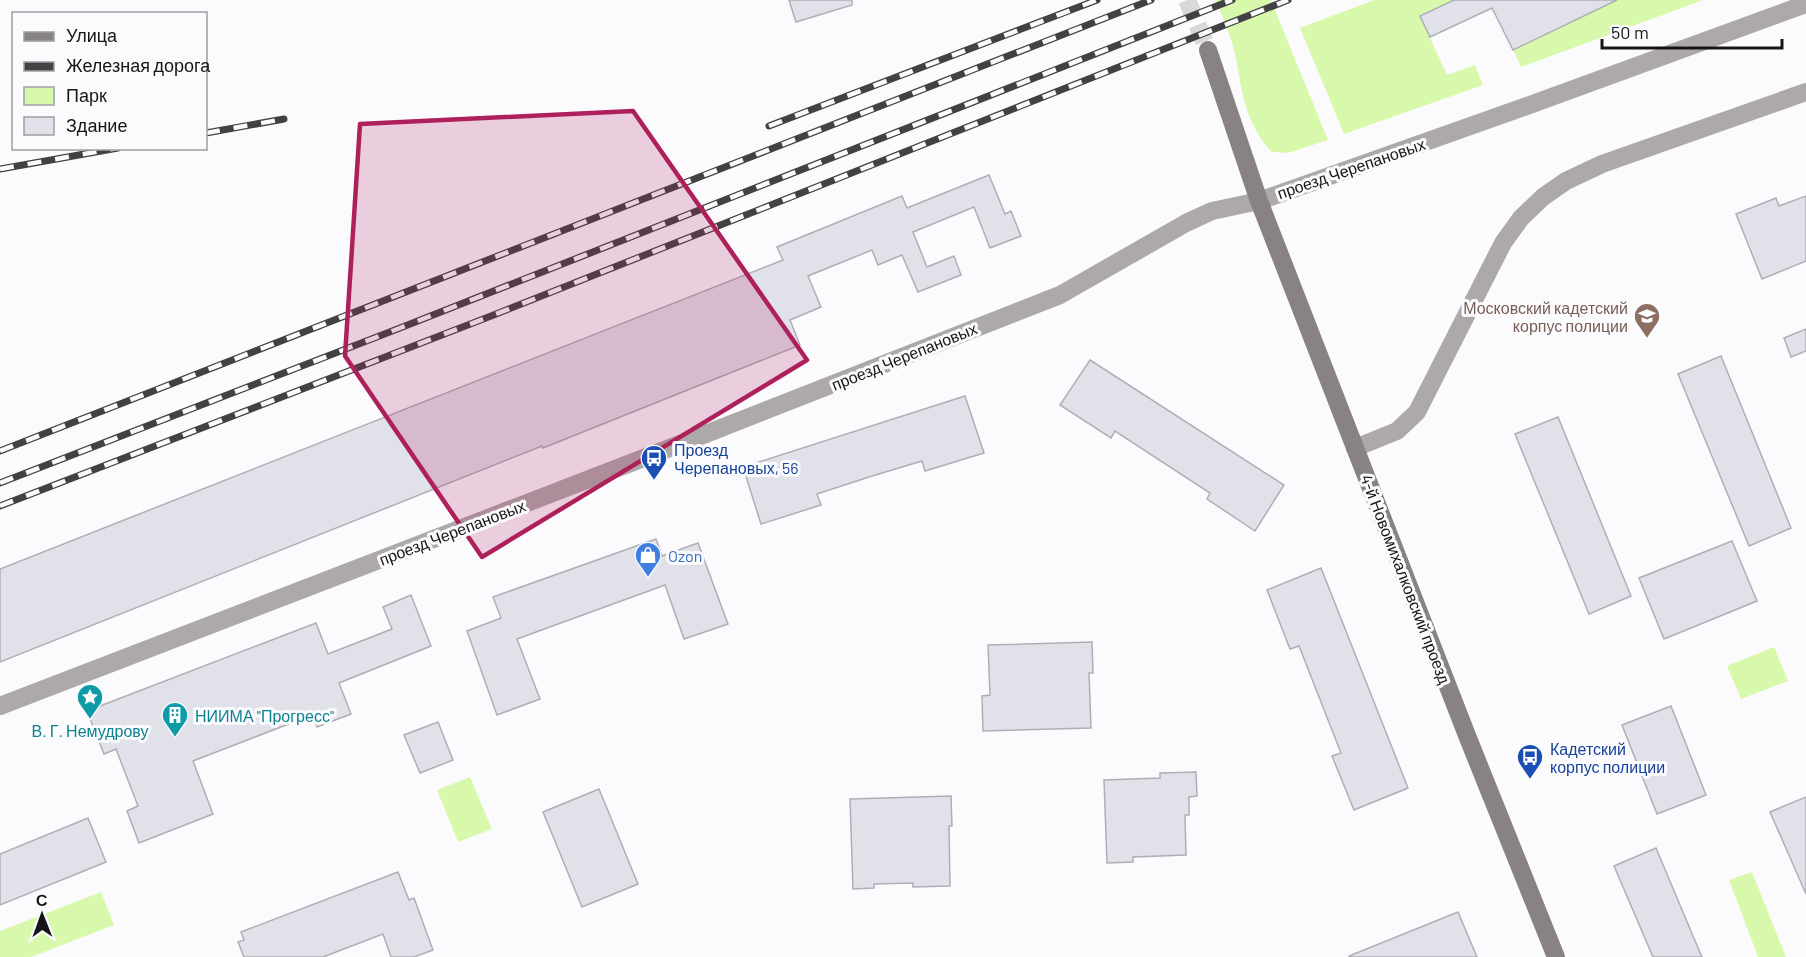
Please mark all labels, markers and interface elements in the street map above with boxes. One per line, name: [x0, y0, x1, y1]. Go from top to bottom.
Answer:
legend: [12, 12, 207, 150]
scale bar: [1602, 12, 1782, 50]
text: 50 m: [1611, 21, 1649, 43]
text: Улица: [66, 24, 118, 46]
text: Железная дорога: [66, 54, 211, 76]
text: Парк: [66, 84, 107, 106]
text: Здание: [66, 114, 127, 136]
street label: проезд Черепановых: [1275, 134, 1427, 202]
place label: Московский кадетский корпус полиции: [1463, 298, 1628, 335]
school or university icon: Московский кадетский корпус полиции: [1632, 301, 1662, 339]
street label: проезд Черепановых: [828, 318, 980, 394]
place label: Проезд Черепановых, 56: [674, 440, 799, 477]
bus stop icon: Проезд Черепановых, 56: [639, 443, 669, 481]
street label: 4-й Новомихалковский проезд: [1357, 472, 1455, 687]
street label: проезд Черепановых: [376, 495, 528, 569]
shop icon: Ozon: [633, 540, 663, 578]
place label: Ozon: [668, 546, 702, 565]
place icon: В. Г. Немудрову: [75, 682, 105, 720]
building icon: НИИМА "Прогресс": [160, 700, 190, 738]
place label: НИИМА "Прогресс": [195, 706, 334, 725]
place label: В. Г. Немудрову: [31, 721, 149, 740]
place label: Кадетский корпус полиции: [1550, 739, 1665, 776]
bus stop icon: Кадетский корпус полиции: [1515, 742, 1545, 780]
north arrow: [12, 885, 72, 945]
text: С: [36, 890, 48, 909]

